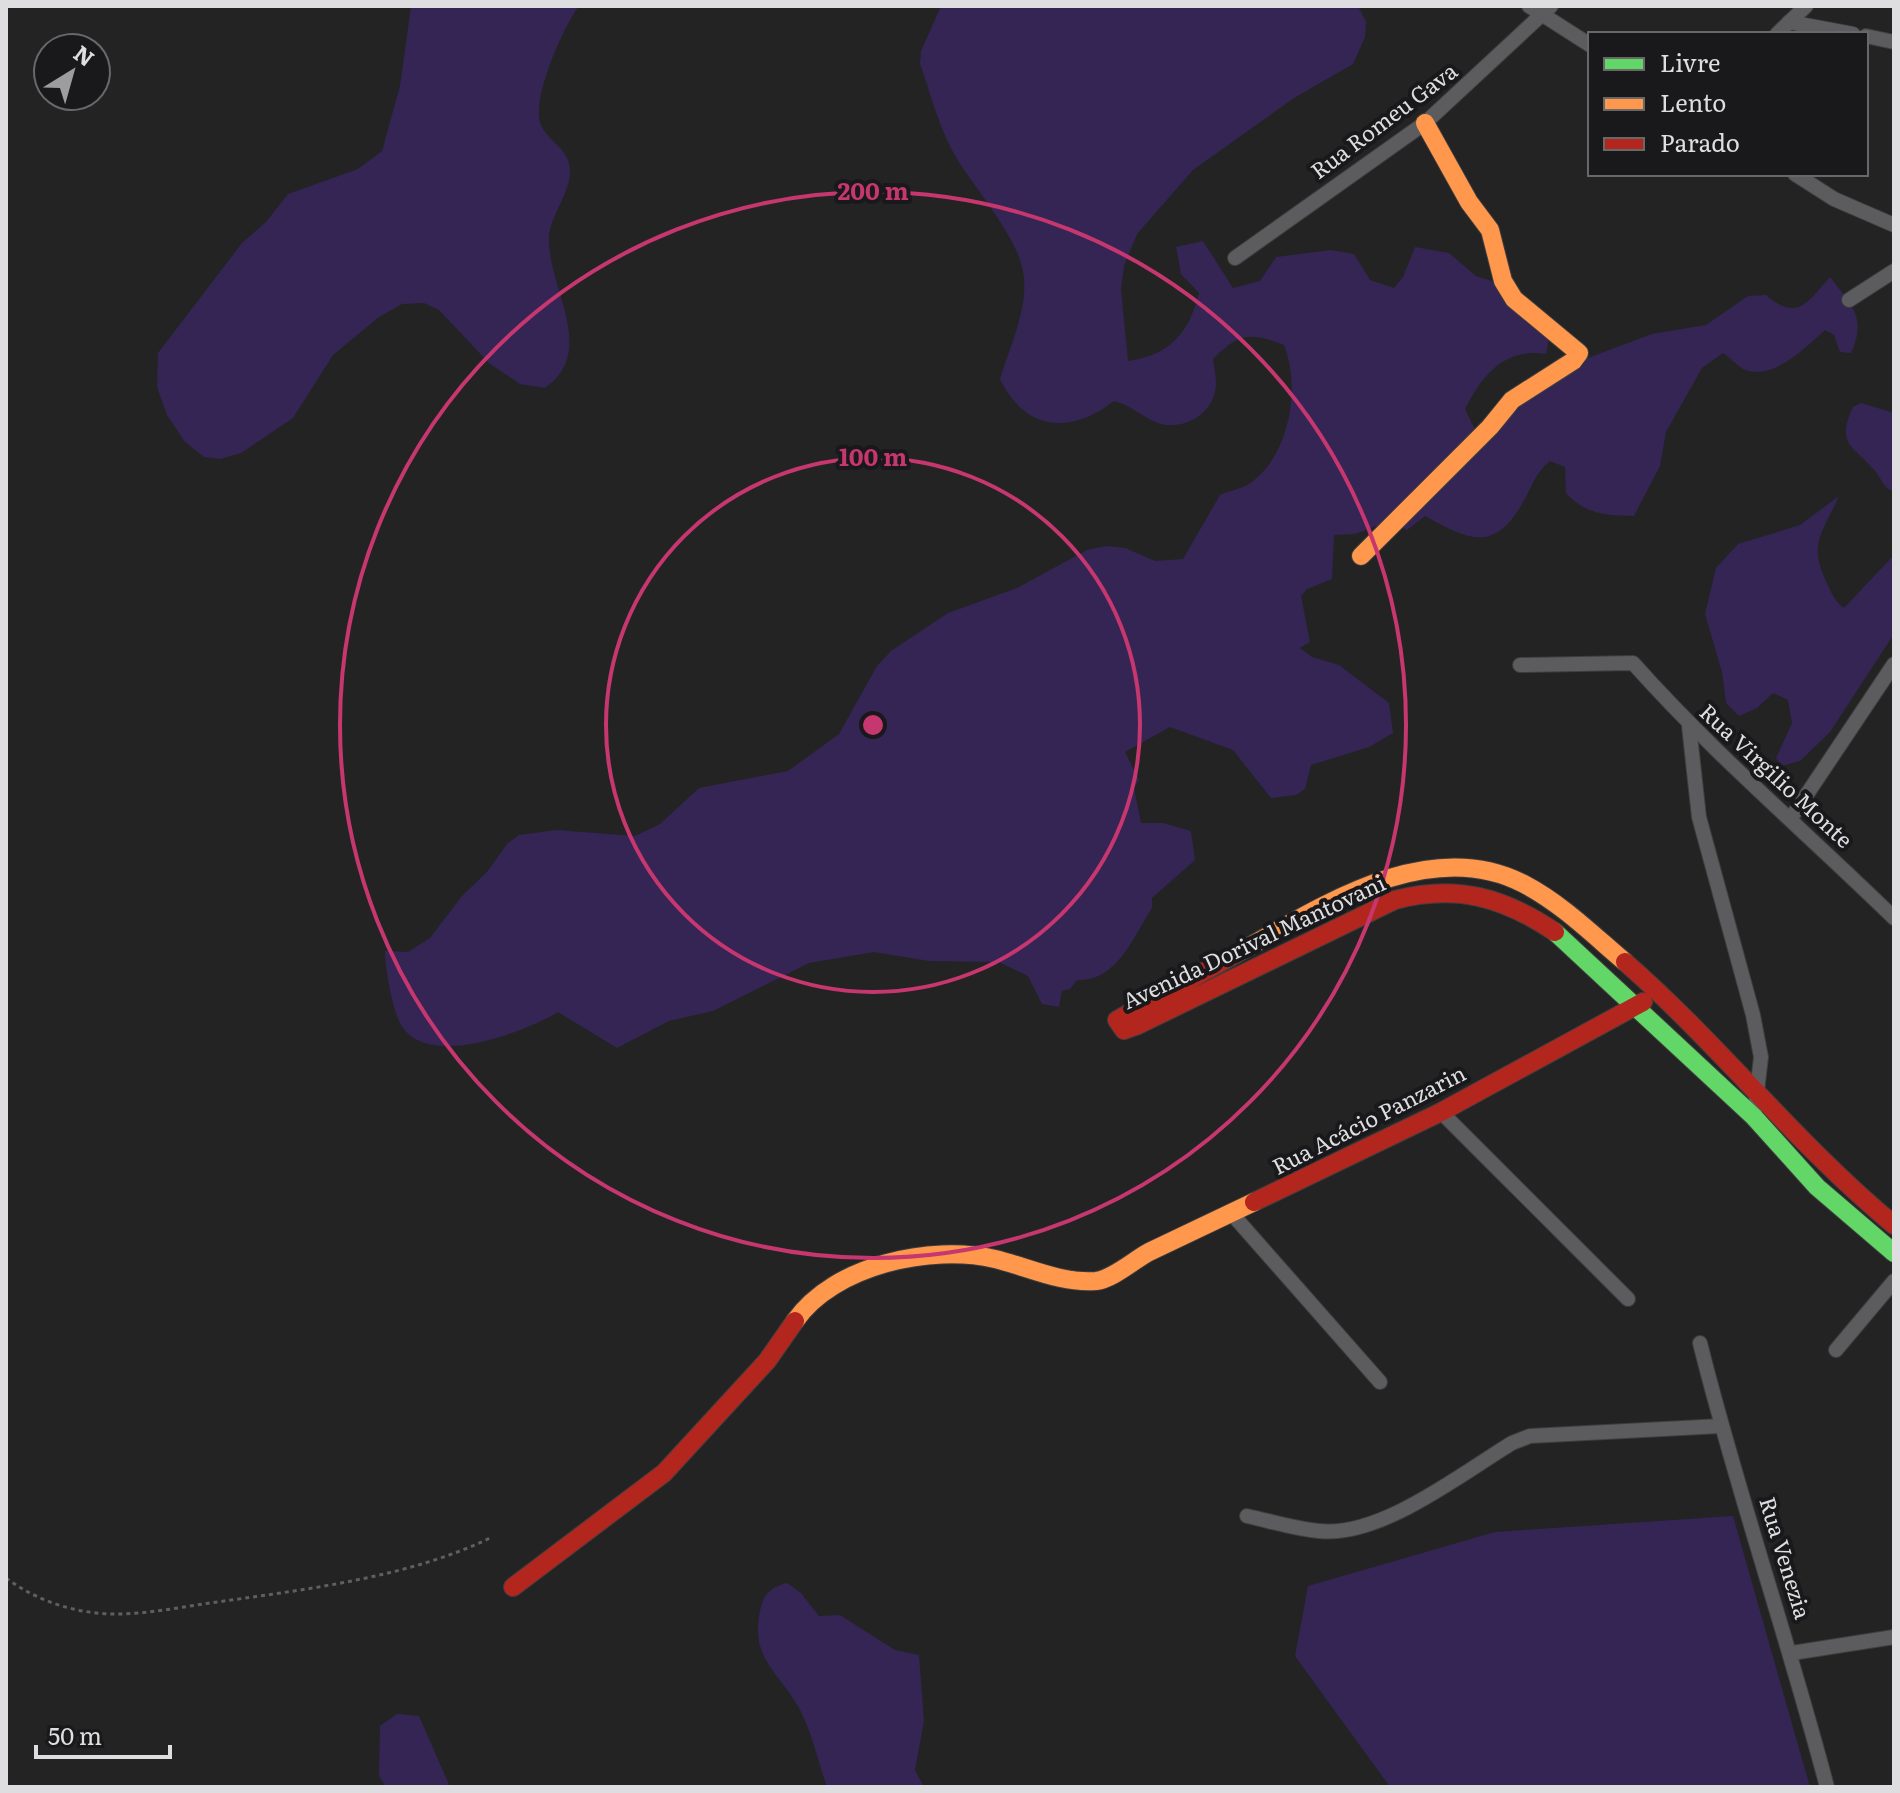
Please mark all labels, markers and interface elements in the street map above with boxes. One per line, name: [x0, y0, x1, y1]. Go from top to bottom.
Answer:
north arrow: [32, 32, 112, 112]
legend: [1588, 32, 1868, 176]
text: N: [68, 36, 102, 74]
text: Livre: [1660, 44, 1720, 79]
street label: Rua Romeu Gava: [1303, 54, 1463, 186]
text: Lento: [1660, 84, 1726, 119]
text: Parado: [1660, 124, 1740, 159]
text: 200 m: [837, 172, 909, 207]
text: 100 m: [839, 438, 907, 473]
street label: Rua Virgilio Monte: [1693, 695, 1861, 855]
centre of rings: [859, 711, 887, 739]
street label: Avenida Dorival Mantovani: [1116, 865, 1390, 1016]
street label: Rua Acácio Panzarin: [1266, 1055, 1471, 1182]
street label: Rua Venezia: [1752, 1492, 1821, 1623]
scale bar: [36, 1709, 170, 1759]
text: 50 m: [48, 1717, 102, 1752]

